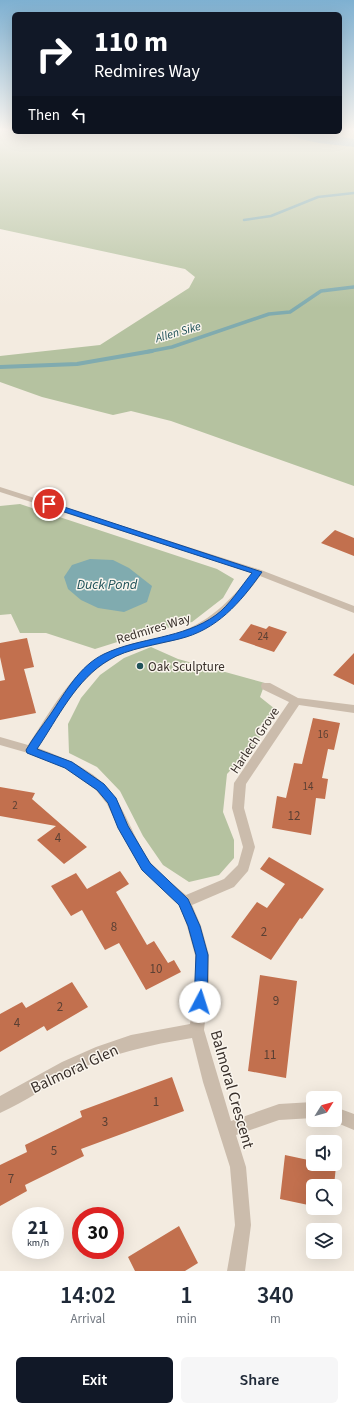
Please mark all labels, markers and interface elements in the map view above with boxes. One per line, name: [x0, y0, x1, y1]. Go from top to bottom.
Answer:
text: 110 m: [94, 22, 168, 62]
icon: right: [28, 28, 80, 80]
text: Redmires Way: [94, 59, 200, 84]
icon: left: [68, 104, 90, 126]
text: Then: [28, 105, 60, 126]
water label: Allen Sike: [152, 318, 203, 347]
pin: [32, 487, 66, 521]
icon: arrive: [38, 493, 60, 515]
water label: Duck Pond: [77, 575, 138, 595]
street label: Redmires Way: [114, 609, 192, 649]
house number: 24: [258, 629, 269, 644]
place label: Oak Sculpture: [148, 658, 225, 676]
marker: Oak Sculpture: [135, 661, 145, 671]
street label: Harlech Grove: [226, 704, 284, 777]
house number: 16: [318, 727, 329, 742]
house number: 14: [303, 779, 314, 794]
house number: 2: [12, 798, 18, 813]
house number: 12: [288, 807, 300, 825]
house number: 4: [55, 829, 62, 847]
house number: 8: [111, 918, 117, 936]
house number: 2: [261, 923, 267, 941]
house number: 10: [150, 960, 162, 978]
position arrow: [179, 981, 221, 1023]
house number: 9: [273, 992, 279, 1010]
house number: 2: [57, 998, 63, 1016]
house number: 4: [14, 1014, 21, 1032]
street label: Balmoral Crescent: [205, 1027, 260, 1152]
street label: Balmoral Glen: [27, 1039, 122, 1099]
house number: 11: [264, 1046, 276, 1064]
north arrow: [306, 1091, 342, 1127]
map controls: [306, 1091, 342, 1259]
house number: 1: [153, 1093, 159, 1111]
house number: 3: [102, 1113, 108, 1131]
button: sound: [306, 1135, 342, 1171]
house number: 5: [51, 1142, 57, 1160]
house number: 7: [8, 1170, 14, 1188]
button: search: [306, 1179, 342, 1215]
speed limit sign: 30: [72, 1207, 124, 1259]
text: 21: [27, 1214, 49, 1242]
button: layers: [306, 1223, 342, 1259]
text: km/h: [27, 1236, 49, 1250]
text: 14:02: [60, 1278, 116, 1313]
text: 1: [180, 1278, 193, 1313]
text: 340: [257, 1278, 294, 1313]
text: Arrival: [70, 1310, 105, 1328]
text: min: [176, 1310, 197, 1328]
text: m: [270, 1310, 281, 1328]
button: Exit: [16, 1357, 173, 1403]
button: Share: [181, 1357, 338, 1403]

